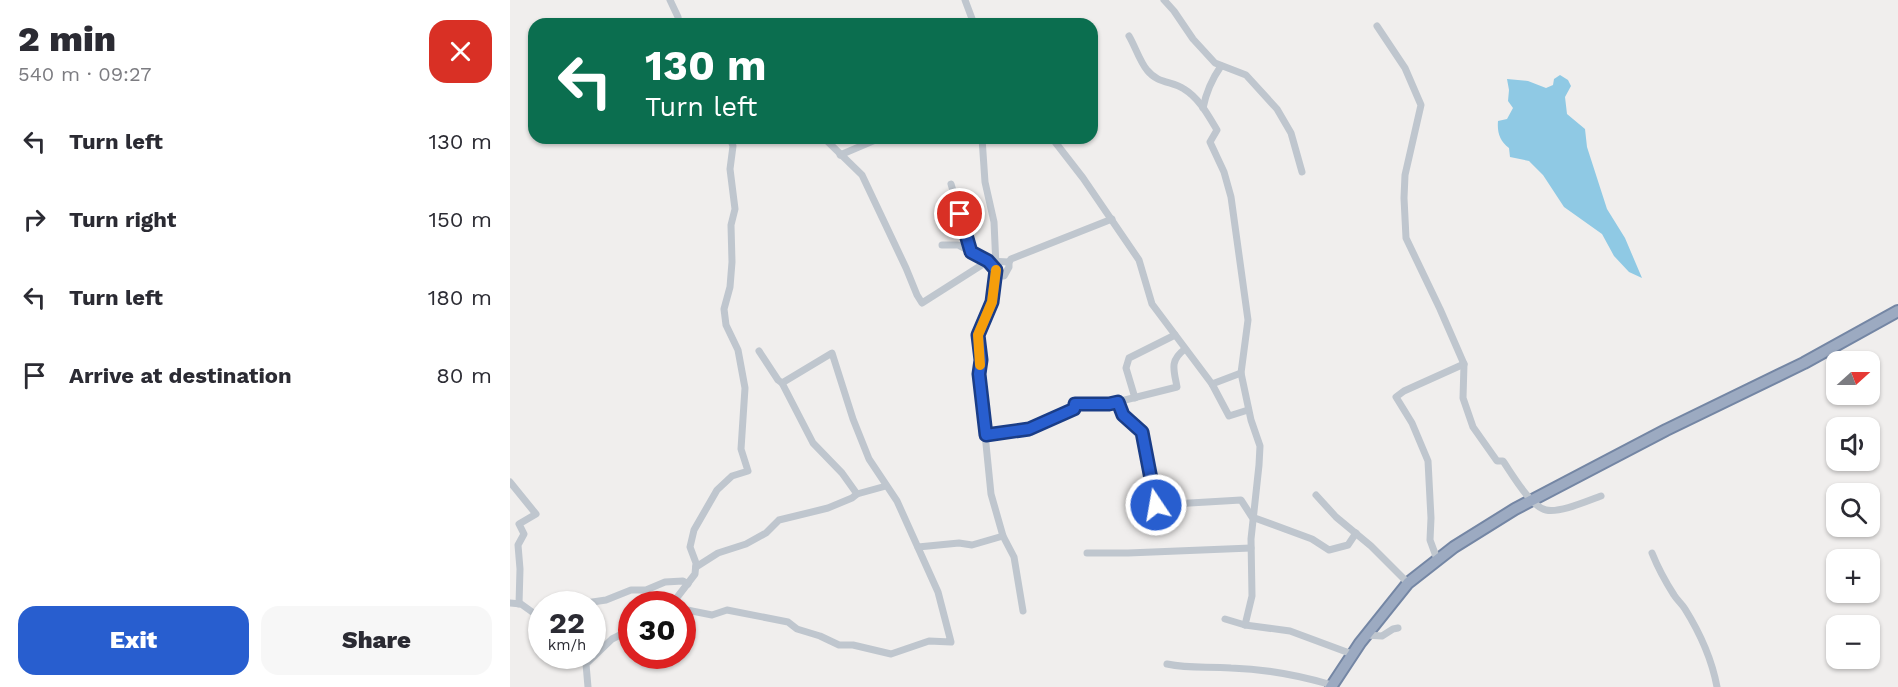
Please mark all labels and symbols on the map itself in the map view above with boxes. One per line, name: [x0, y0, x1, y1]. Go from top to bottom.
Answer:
pin: [934, 188, 985, 239]
north arrow: [1826, 351, 1880, 405]
position arrow: [1124, 473, 1188, 537]
speed limit sign: 30: [618, 591, 696, 669]

